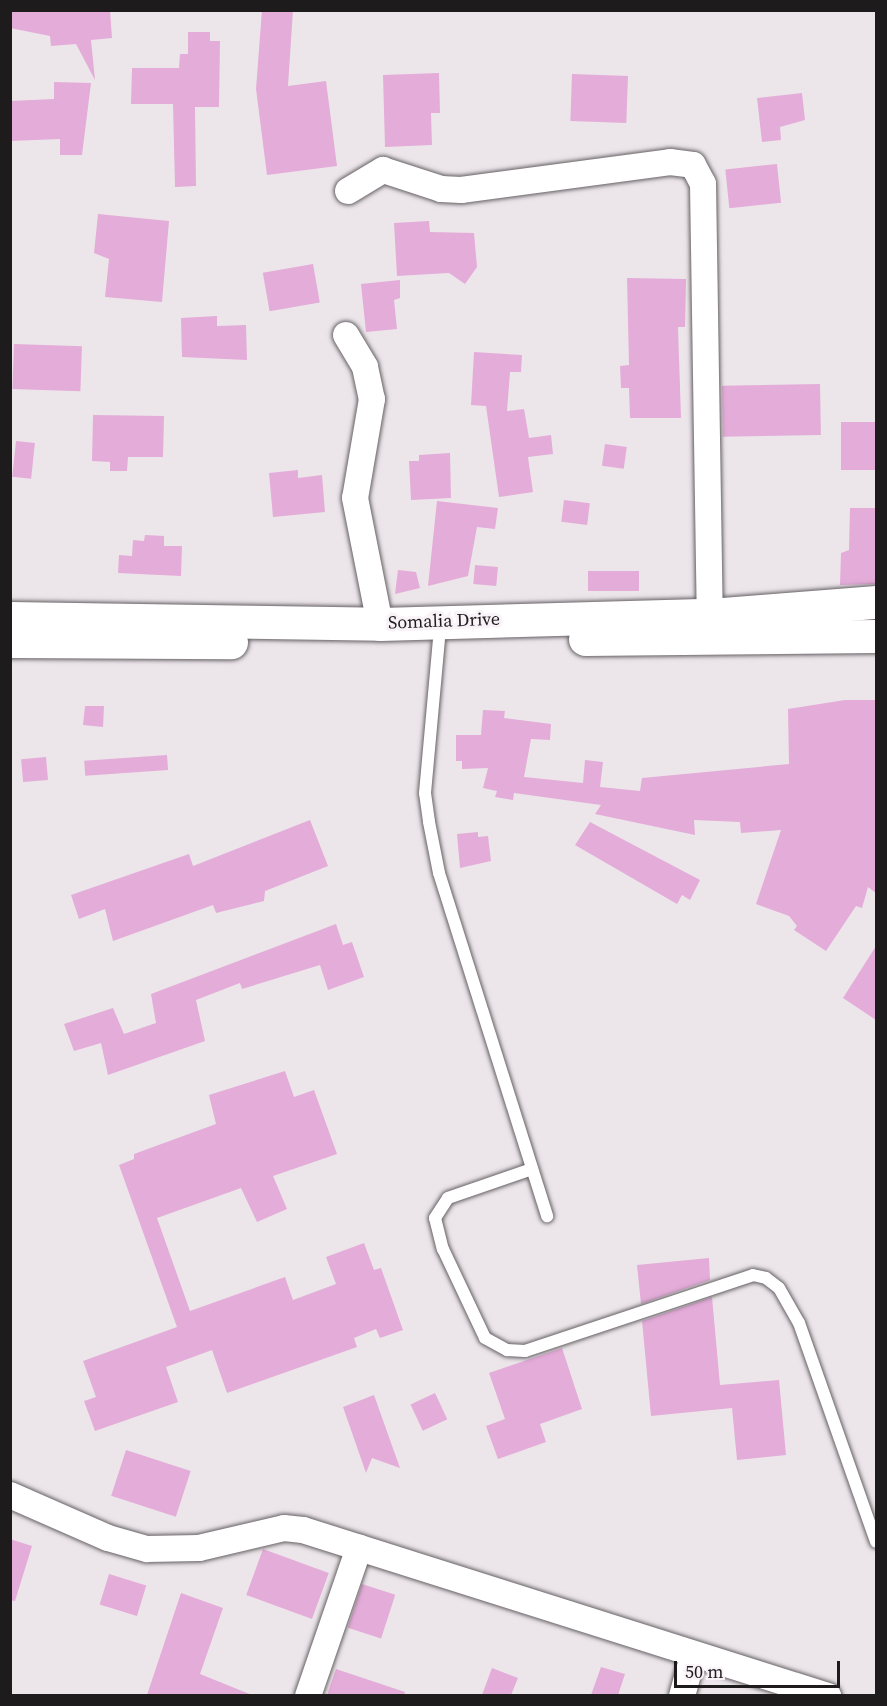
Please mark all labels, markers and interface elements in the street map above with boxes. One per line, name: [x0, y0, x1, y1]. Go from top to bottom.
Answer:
street label: Somalia Drive: [388, 608, 500, 634]
scale bar: [677, 1649, 844, 1687]
text: 50 m: [685, 1659, 723, 1684]

